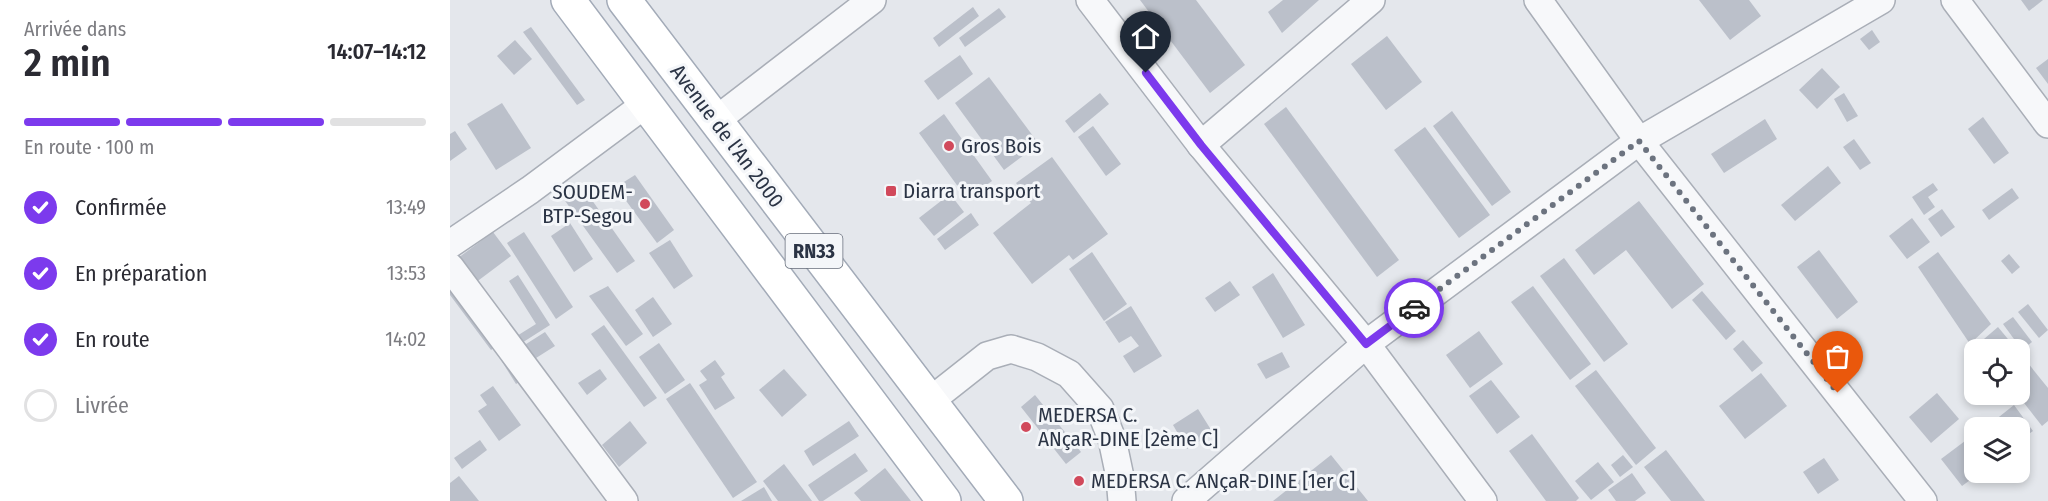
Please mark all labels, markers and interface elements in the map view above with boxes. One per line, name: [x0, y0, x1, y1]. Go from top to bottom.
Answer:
pin: [1120, 11, 1171, 73]
text: Arrivée dans: [24, 17, 126, 41]
icon: home: [1129, 20, 1162, 53]
text: 14:07–14:12: [327, 38, 426, 65]
text: 2 min: [24, 40, 111, 86]
street label: Avenue de l'An 2000: [665, 59, 789, 213]
place label: Gros Bois: [961, 133, 1042, 159]
text: En route · 100 m: [24, 135, 154, 159]
marker: Gros Bois: [942, 139, 956, 153]
place label: Diarra transport: [903, 178, 1040, 204]
place label: SOUDEM- BTP-Segou: [542, 179, 633, 229]
marker: Diarra transport: [884, 184, 898, 198]
icon: check: [24, 191, 57, 224]
text: Confirmée: [75, 194, 167, 221]
text: 13:49: [386, 195, 426, 219]
marker: SOUDEM- BTP-Segou: [638, 197, 652, 211]
road number: RN33: [786, 234, 842, 268]
icon: check: [24, 257, 57, 290]
text: En préparation: [75, 260, 207, 287]
text: 13:53: [387, 261, 426, 285]
courier: [1384, 278, 1444, 338]
icon: car: [1398, 292, 1431, 325]
icon: check: [24, 323, 57, 356]
text: En route: [75, 326, 150, 353]
text: 14:02: [385, 327, 426, 351]
pin: [1812, 331, 1863, 393]
map controls: [1964, 339, 2030, 483]
button: locate: [1964, 339, 2030, 405]
icon: bag: [1821, 340, 1854, 373]
text: Livrée: [75, 392, 129, 419]
place label: MEDERSA C. ANçaR-DINE [2ème C]: [1038, 402, 1218, 452]
button: layers: [1964, 417, 2030, 483]
marker: MEDERSA C. ANçaR-DINE [2ème C]: [1019, 420, 1033, 434]
place label: MEDERSA C. ANçaR-DINE [1er C]: [1091, 468, 1355, 494]
marker: MEDERSA C. ANçaR-DINE [1er C]: [1072, 474, 1086, 488]

